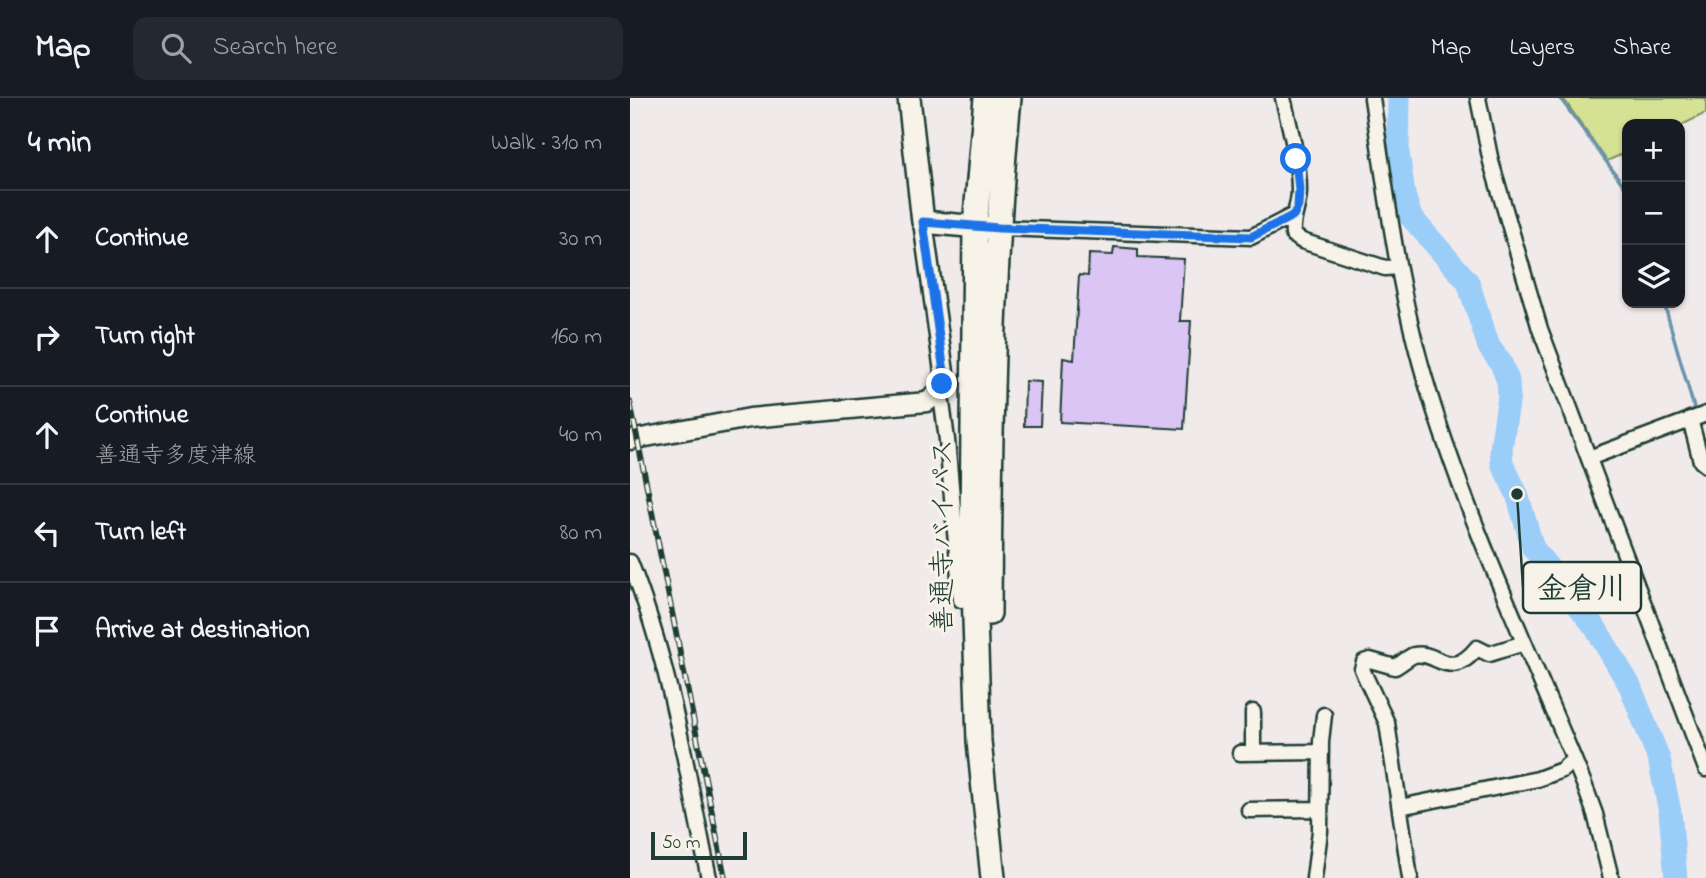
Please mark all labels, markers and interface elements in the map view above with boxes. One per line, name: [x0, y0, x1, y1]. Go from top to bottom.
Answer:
search box: [133, 17, 623, 80]
text: Map: [35, 24, 91, 72]
icon: search: [157, 29, 195, 67]
text: Search here: [213, 29, 337, 67]
text: Map: [1431, 31, 1471, 66]
text: Layers: [1509, 31, 1575, 66]
text: Share: [1613, 31, 1671, 66]
map controls: [1622, 119, 1685, 308]
button: +: [1622, 119, 1685, 182]
text: 4 min: [28, 122, 91, 166]
text: Walk · 310 m: [491, 127, 602, 160]
route start: [1280, 143, 1311, 174]
button: −: [1622, 182, 1685, 245]
icon: ahead: [28, 220, 66, 258]
text: Continue: [95, 220, 188, 258]
text: 30 m: [559, 223, 602, 256]
button: layers: [1622, 245, 1685, 308]
icon: right: [28, 318, 66, 356]
text: Turn right: [95, 318, 195, 356]
text: 160 m: [551, 321, 602, 354]
route end: [926, 368, 957, 399]
text: Continue: [95, 397, 188, 435]
icon: ahead: [28, 416, 66, 454]
text: 40 m: [559, 419, 602, 452]
street label: 善通寺バイパス: [924, 438, 965, 634]
text: 善通寺多度津線: [95, 440, 256, 473]
icon: left: [28, 514, 66, 552]
text: Turn left: [95, 514, 186, 552]
text: 80 m: [560, 517, 602, 550]
callout: 金倉川: [1523, 562, 1641, 613]
text: 金倉川: [1537, 569, 1627, 613]
icon: arrive: [28, 612, 66, 650]
text: Arrive at destination: [95, 612, 310, 650]
scale bar: [651, 829, 747, 861]
text: 50 m: [662, 830, 701, 857]

